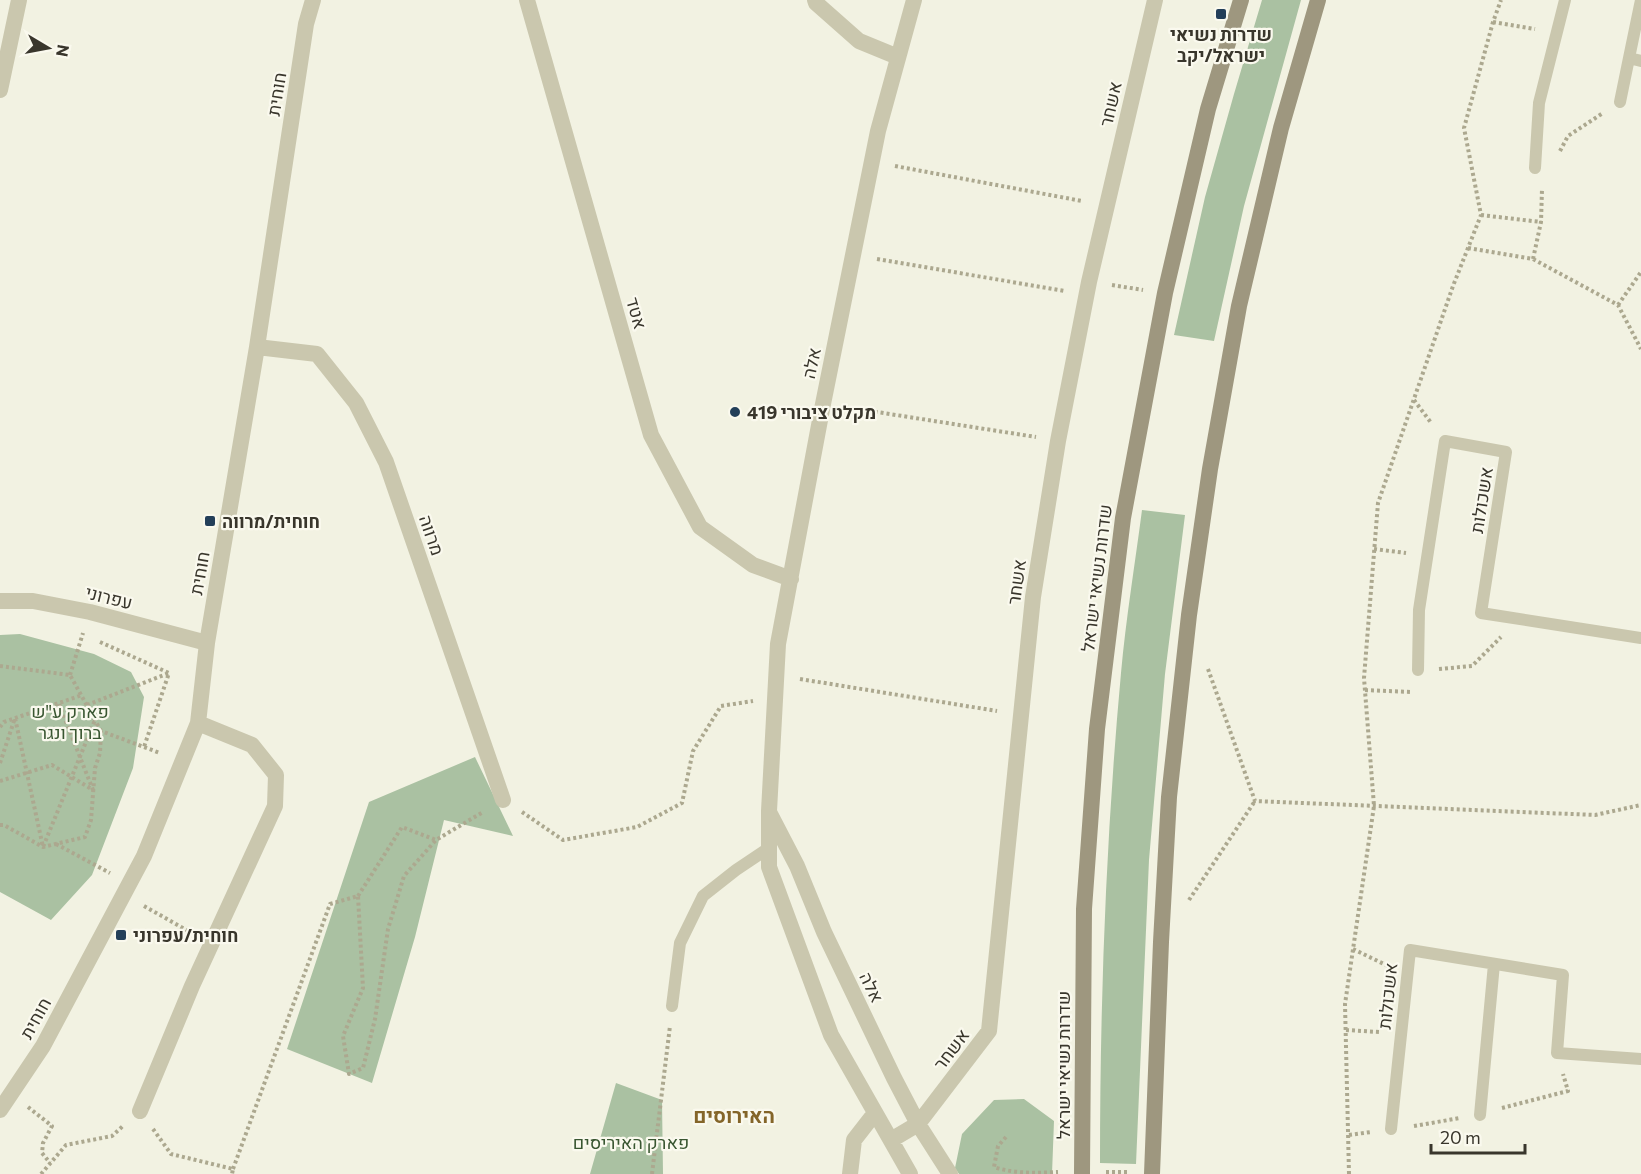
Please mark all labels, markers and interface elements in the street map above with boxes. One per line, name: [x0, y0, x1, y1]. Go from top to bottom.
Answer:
marker: שדרות נשיאי ישראל/יקב: [1214, 7, 1228, 21]
north arrow: [18, 18, 78, 78]
place label: שדרות נשיאי ישראל/יקב: [1170, 23, 1272, 66]
text: N: [53, 43, 74, 58]
street label: חוחית: [262, 71, 290, 117]
street label: אשחר: [1094, 79, 1126, 129]
street label: אטד: [622, 295, 652, 331]
street label: אלה: [797, 345, 825, 381]
place label: מקלט ציבורי 419: [747, 401, 876, 423]
marker: מקלט ציבורי 419: [728, 405, 742, 419]
street label: אשכולות: [1465, 465, 1497, 535]
street label: שדרות נשיאי ישראל: [1076, 503, 1116, 653]
place label: חוחית/מרווה: [222, 510, 320, 532]
street label: מרווה: [415, 512, 449, 558]
marker: חוחית/מרווה: [203, 514, 217, 528]
street label: חוחית: [184, 550, 214, 596]
street label: אשחר: [1002, 558, 1030, 606]
street label: עפרוני: [83, 581, 135, 613]
park label: פארק ע"ש ברוך ונגר: [31, 700, 109, 743]
place label: חוחית/עפרוני: [133, 924, 238, 946]
marker: חוחית/עפרוני: [114, 928, 128, 942]
street label: אשכולות: [1373, 962, 1401, 1030]
street label: אלה: [855, 968, 889, 1006]
street label: שדרות נשיאי ישראל: [1052, 991, 1074, 1139]
street label: חוחית: [15, 993, 55, 1043]
street label: אשחר: [928, 1024, 974, 1074]
district label: האירוסים: [693, 1103, 775, 1127]
scale bar: [1431, 1117, 1526, 1155]
text: 20 m: [1440, 1126, 1481, 1148]
park label: פארק האיריסים: [573, 1131, 689, 1153]

